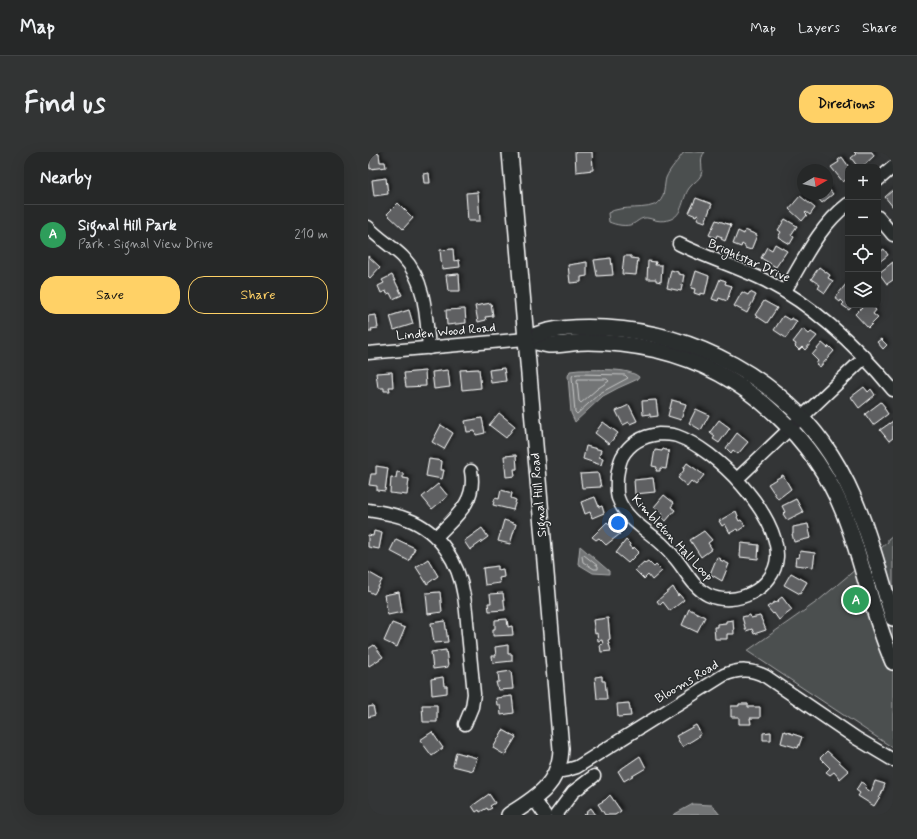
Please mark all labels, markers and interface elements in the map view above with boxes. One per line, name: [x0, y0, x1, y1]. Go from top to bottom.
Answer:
text: Map: [20, 15, 55, 40]
text: Map: [750, 19, 776, 37]
text: Layers: [798, 19, 840, 37]
text: Share: [862, 19, 897, 37]
button: Directions: [799, 85, 893, 123]
text: Find us: [24, 86, 105, 123]
north arrow: [797, 164, 833, 200]
map controls: [845, 164, 881, 308]
button: +: [845, 164, 881, 200]
text: Nearby: [40, 167, 92, 189]
button: −: [845, 200, 881, 236]
text: Signal Hill Park: [78, 216, 177, 236]
text: A: [49, 226, 57, 243]
text: 210 m: [294, 226, 328, 243]
street label: Brightstar Drive: [705, 235, 793, 288]
text: Park · Signal View Drive: [78, 236, 213, 253]
button: locate: [845, 236, 881, 272]
button: layers: [845, 272, 881, 308]
button: Save: [40, 276, 180, 314]
button: Share: [188, 276, 328, 314]
street label: Linden Wood Road: [396, 319, 496, 345]
street label: Signal Hill Road: [527, 452, 553, 538]
street label: Kimbleton Hall Loop: [627, 491, 717, 585]
your location: [608, 513, 628, 533]
pin: A: [843, 585, 869, 615]
street label: Blooms Road: [652, 656, 722, 708]

